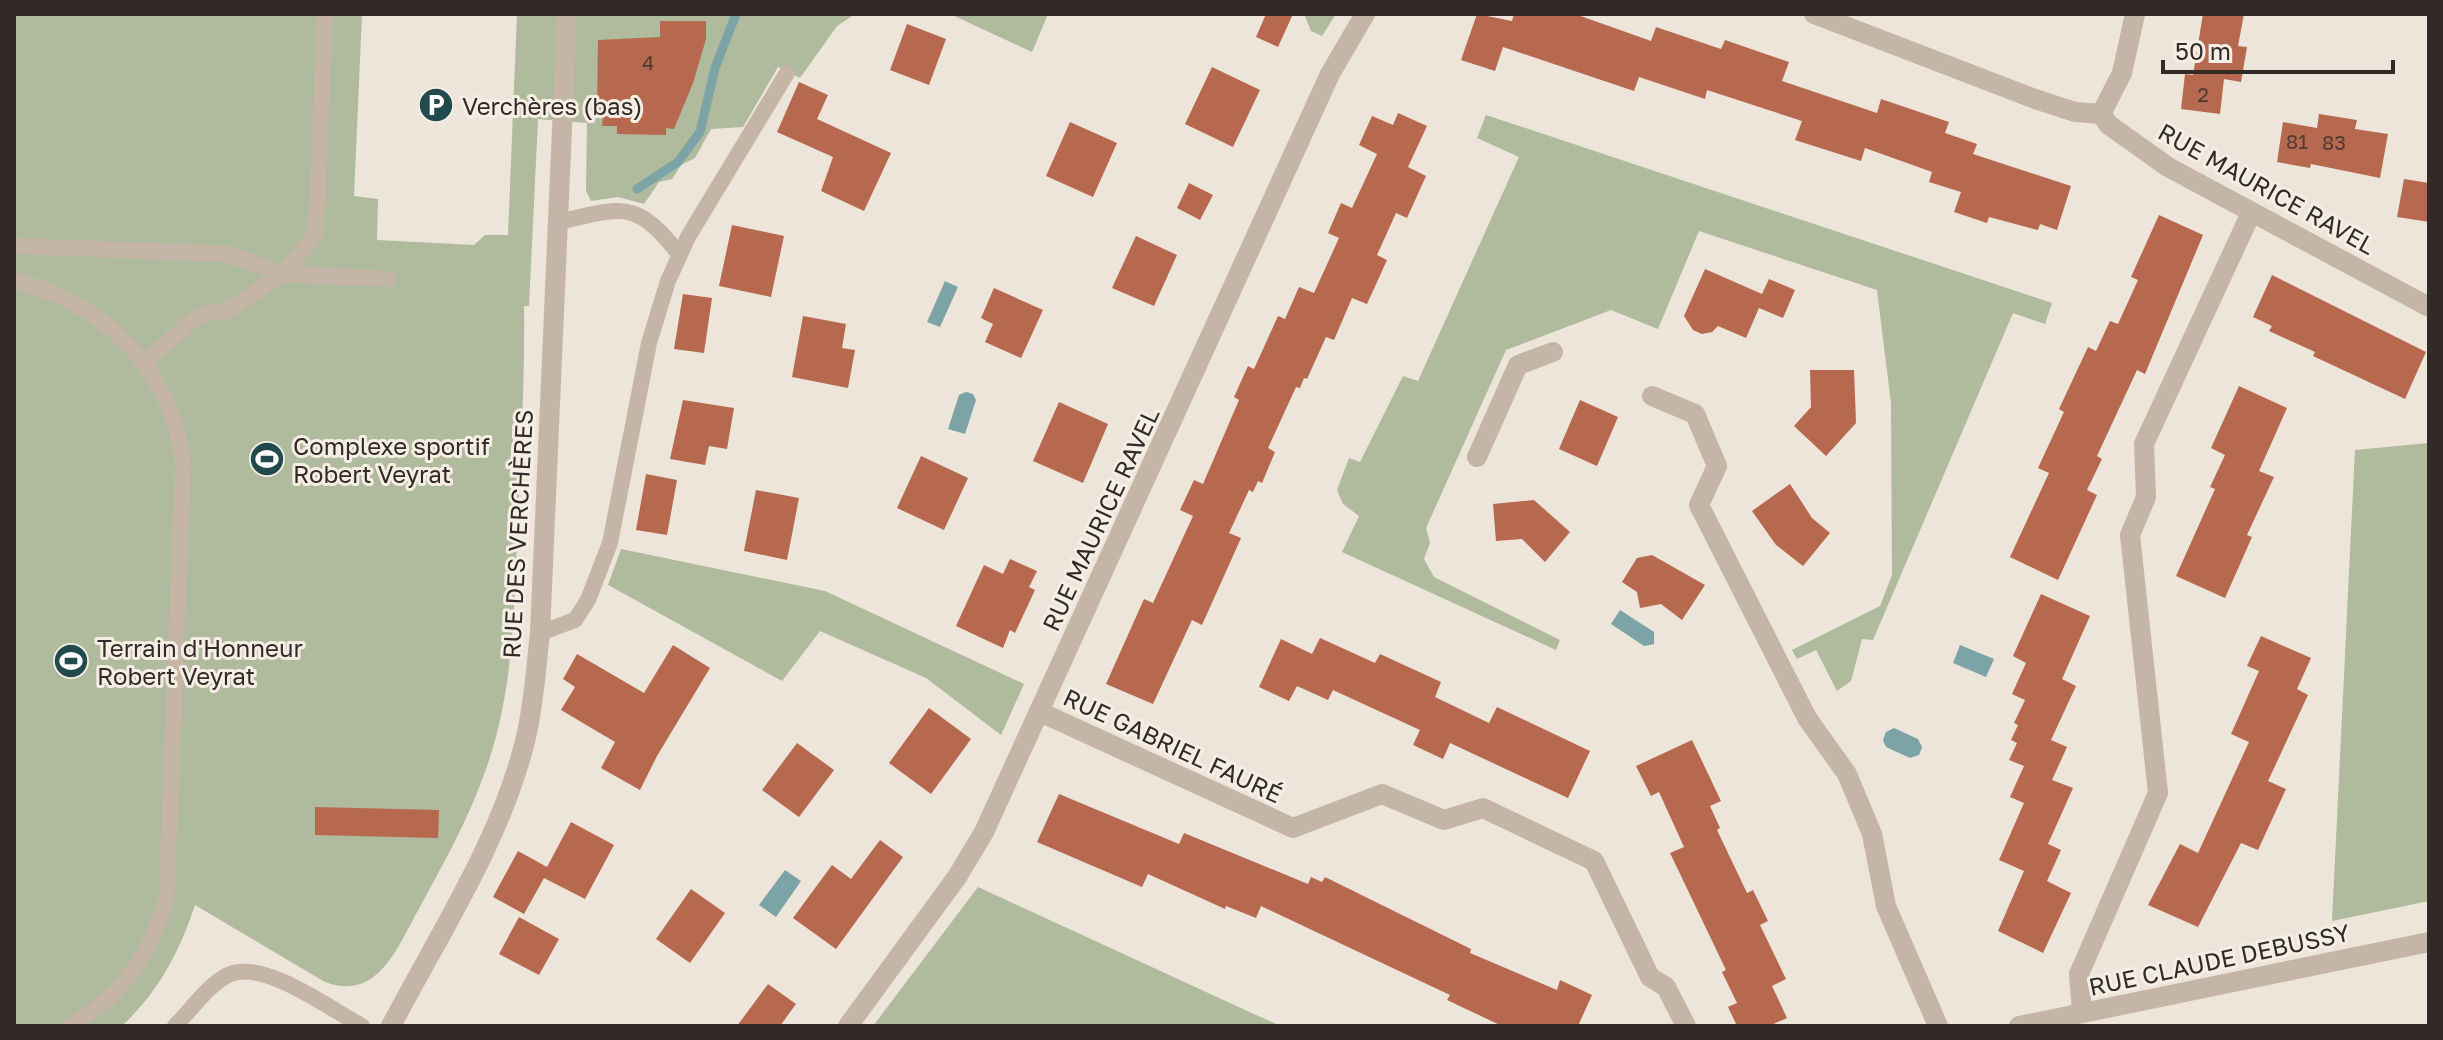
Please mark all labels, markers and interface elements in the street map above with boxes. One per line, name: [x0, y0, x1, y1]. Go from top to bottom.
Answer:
scale bar: [2163, 24, 2393, 74]
text: 50 m: [2175, 36, 2231, 65]
house number: 4: [642, 50, 654, 74]
house number: 2: [2197, 82, 2209, 106]
parking icon: Verchères (bas): [417, 86, 455, 124]
place label: Verchères (bas): [462, 91, 642, 120]
street label: RUE MAURICE RAVEL: [2154, 116, 2381, 260]
house number: 81: [2286, 129, 2308, 153]
house number: 83: [2322, 130, 2346, 154]
street label: RUE MAURICE RAVEL: [1035, 402, 1165, 635]
street label: RUE DES VERCHÈRES: [496, 409, 538, 659]
place label: Complexe sportif Robert Veyrat: [293, 431, 490, 488]
sports icon: Complexe sportif Robert Veyrat: [248, 440, 286, 478]
place label: Terrain d'Honneur Robert Veyrat: [97, 633, 303, 690]
sports icon: Terrain d'Honneur Robert Veyrat: [52, 642, 90, 680]
street label: RUE GABRIEL FAURÉ: [1059, 682, 1287, 808]
street label: RUE CLAUDE DEBUSSY: [2086, 917, 2353, 1001]

